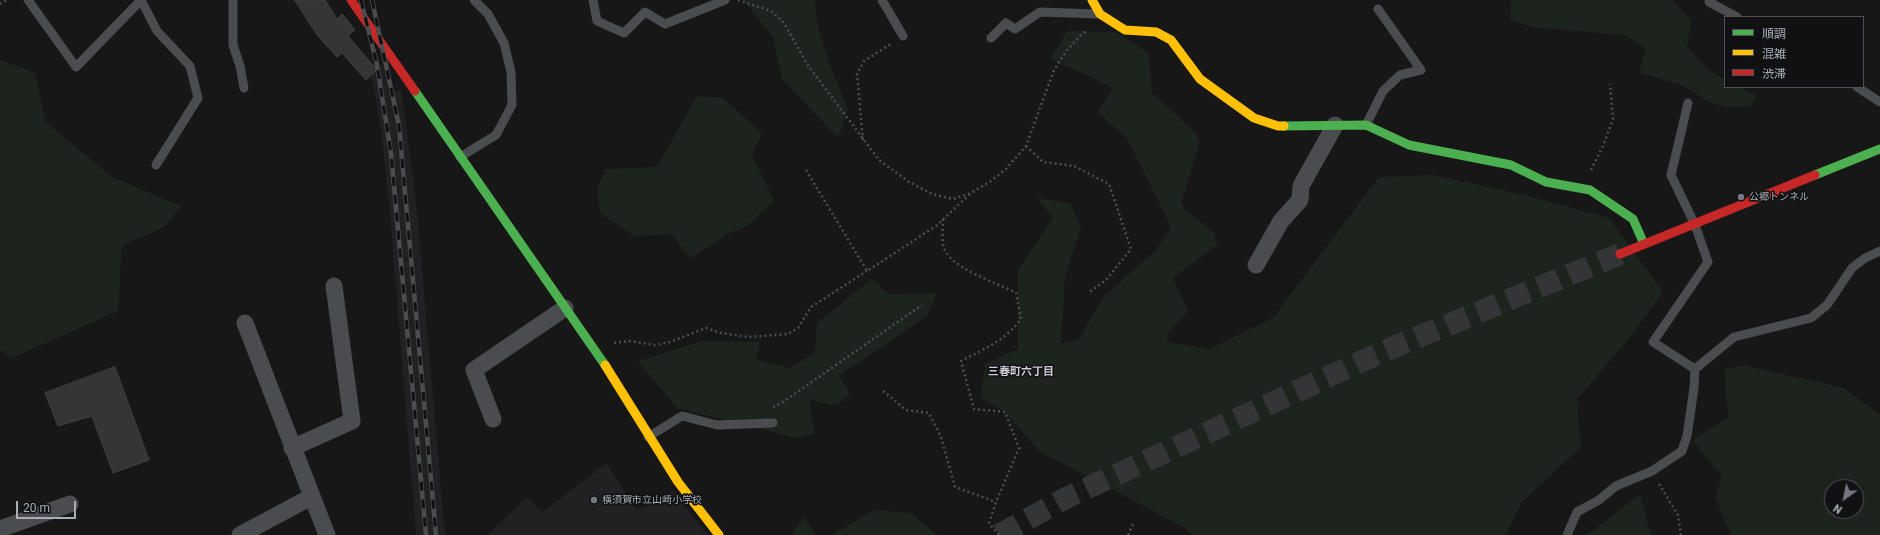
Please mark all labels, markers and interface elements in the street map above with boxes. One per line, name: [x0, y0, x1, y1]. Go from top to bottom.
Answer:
legend: [1724, 16, 1864, 88]
text: 順調: [1762, 27, 1786, 41]
text: 混雑: [1762, 47, 1786, 61]
text: 渋滞: [1762, 67, 1786, 81]
place label: 公郷トンネル: [1749, 191, 1809, 203]
marker: 公郷トンネル: [1736, 192, 1746, 202]
district label: 三春町六丁目: [988, 365, 1054, 379]
north arrow: [1824, 479, 1864, 519]
scale bar: [18, 493, 78, 519]
place label: 横須賀市立山崎小学校: [602, 494, 702, 506]
marker: 横須賀市立山崎小学校: [589, 495, 599, 505]
text: 20 m: [23, 501, 50, 515]
text: N: [1831, 501, 1845, 516]

